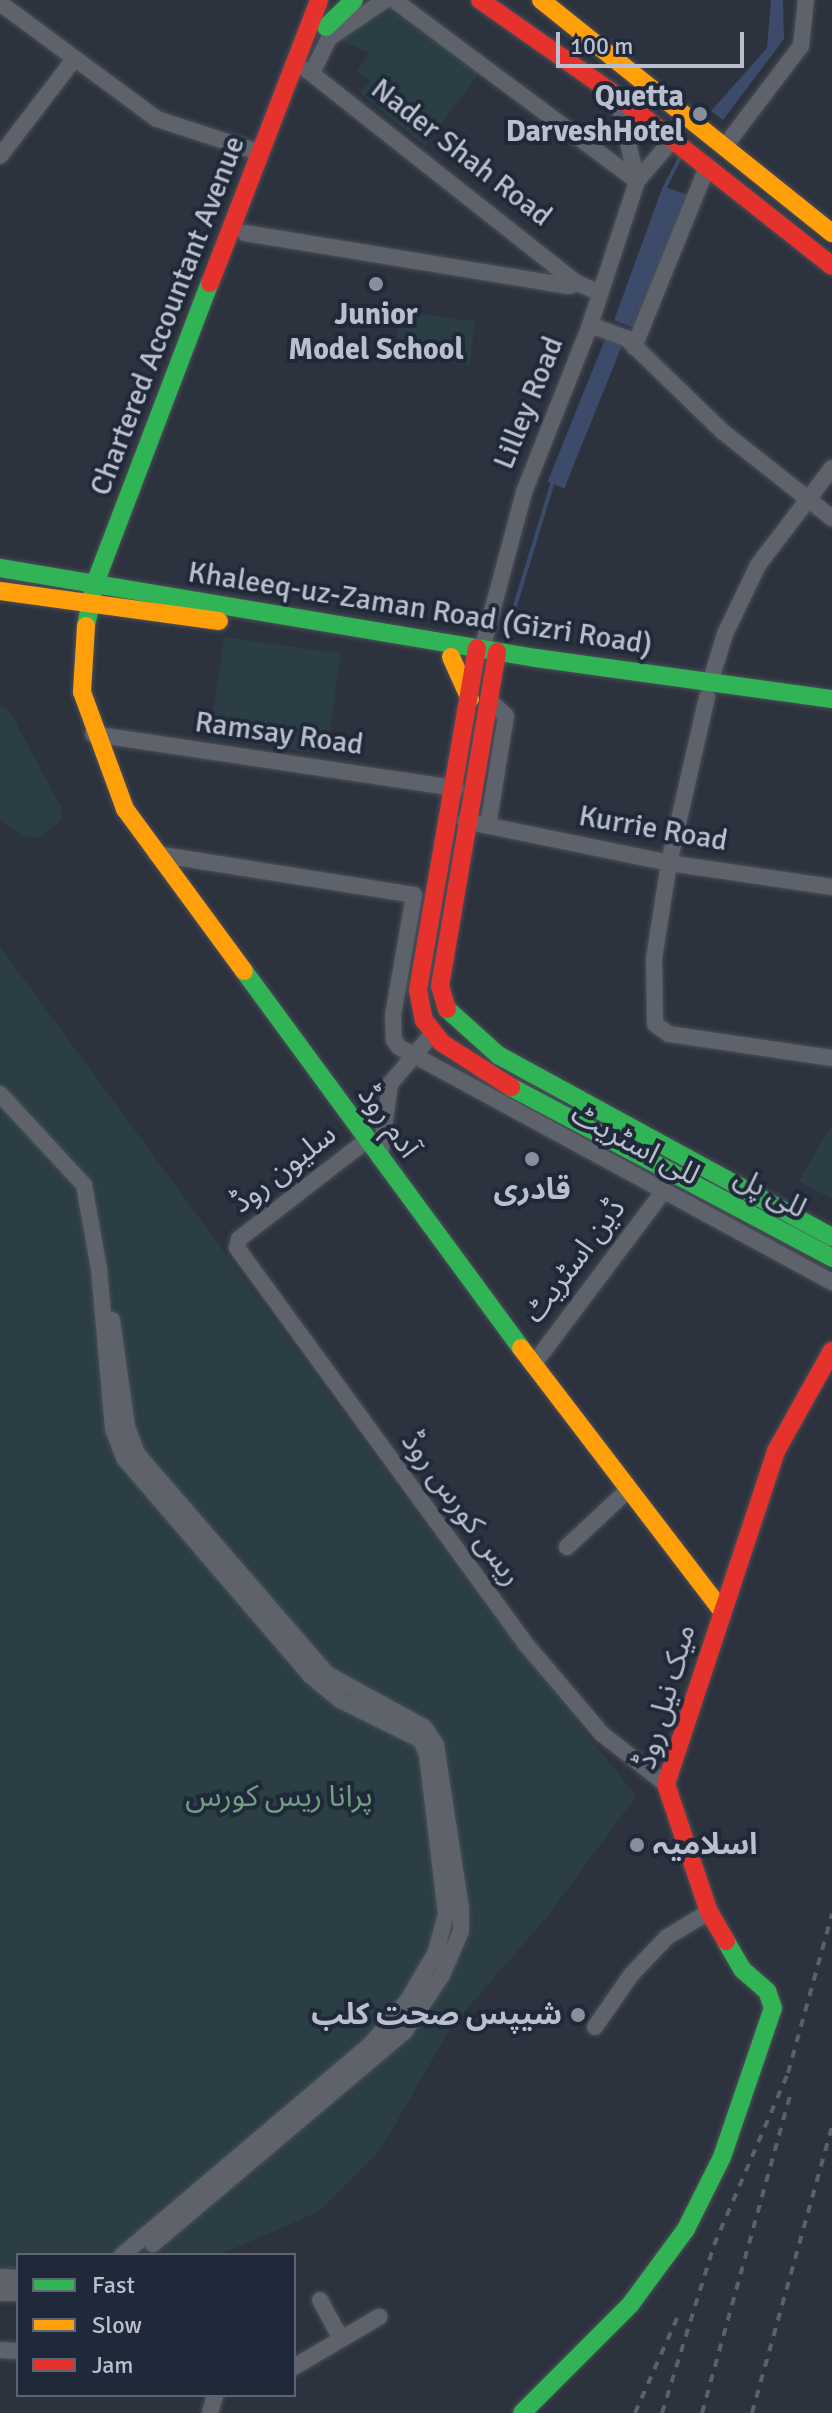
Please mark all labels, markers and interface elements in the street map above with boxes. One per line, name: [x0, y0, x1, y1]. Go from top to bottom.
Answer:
scale bar: [560, 16, 748, 66]
text: 100 m: [570, 31, 633, 61]
street label: Nader Shah Road: [363, 71, 559, 235]
place label: Quetta DarveshHotel: [506, 79, 684, 150]
marker: Quetta DarveshHotel: [691, 105, 709, 123]
street label: Chartered Accountant Avenue: [83, 131, 253, 501]
marker: Junior Model School: [367, 275, 385, 293]
place label: Junior Model School: [288, 297, 464, 368]
street label: Lilley Road: [486, 331, 572, 475]
street label: Khaleeq-uz-Zaman Road (Gizri Road): [185, 555, 655, 663]
street label: Ramsay Road: [192, 704, 366, 764]
street label: Kurrie Road: [576, 798, 730, 860]
street label: آدم روڈ: [350, 1079, 426, 1165]
street label: للی اسٹریٹ: [565, 1096, 705, 1194]
street label: سلیون روڈ: [224, 1117, 344, 1221]
marker: قادری: [523, 1150, 541, 1168]
street label: للی پل: [728, 1159, 812, 1227]
place label: قادری: [493, 1172, 571, 1208]
street label: ڈین اسٹریٹ: [517, 1192, 633, 1330]
street label: ریس کورس روڈ: [393, 1425, 529, 1593]
street label: میک نیل روڈ: [628, 1620, 704, 1774]
park label: پرانا ریس کورس: [185, 1779, 373, 1815]
place label: اسلامیہ: [653, 1827, 757, 1863]
marker: اسلامیہ: [628, 1836, 646, 1854]
place label: شیپس صحت کلب: [311, 1997, 562, 2033]
marker: شیپس صحت کلب: [569, 2006, 587, 2024]
legend: [16, 2253, 296, 2397]
text: Fast: [92, 2270, 135, 2300]
text: Slow: [92, 2310, 142, 2340]
text: Jam: [92, 2350, 133, 2380]

